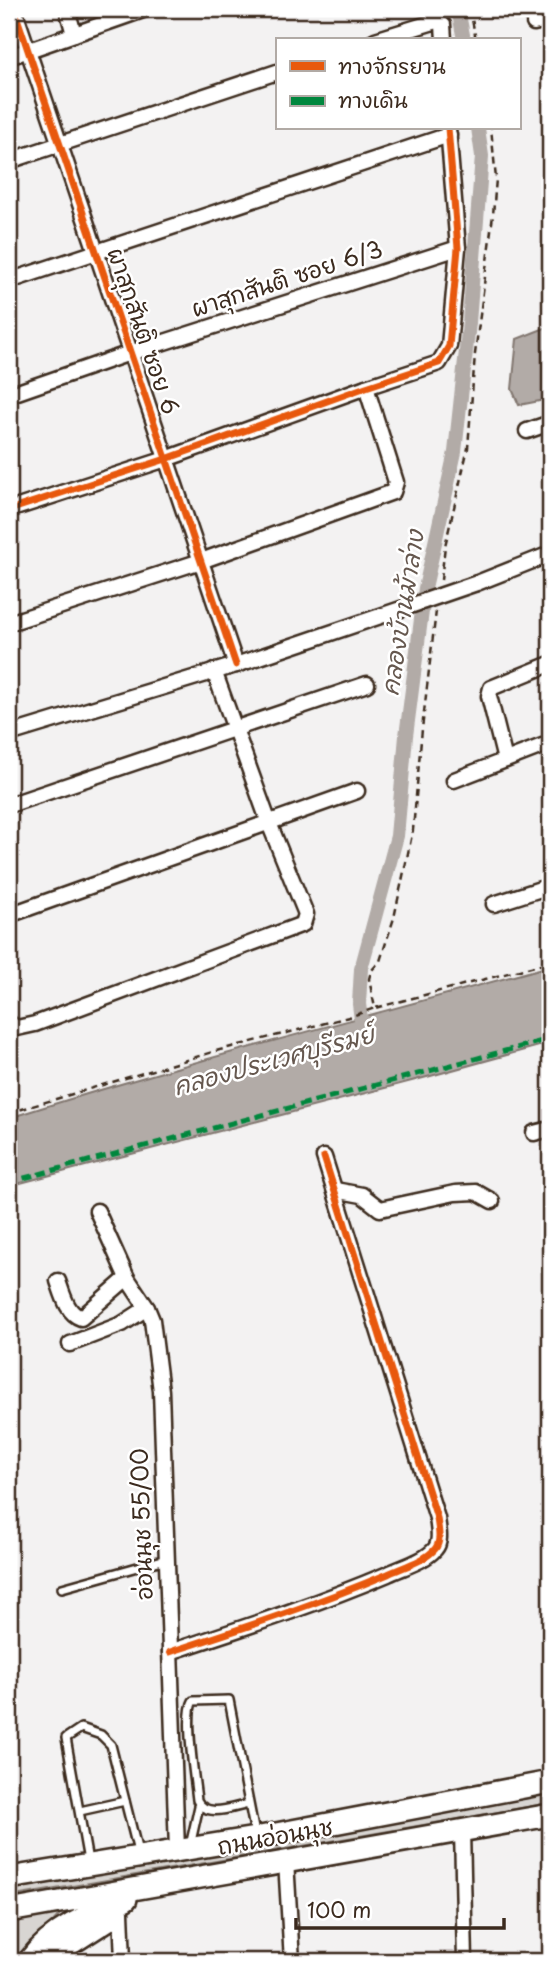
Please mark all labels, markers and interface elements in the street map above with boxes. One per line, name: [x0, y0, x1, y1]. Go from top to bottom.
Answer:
legend: [276, 38, 520, 130]
text: ทางจักรยาน: [338, 49, 446, 81]
text: ทางเดิน: [338, 83, 408, 115]
street label: ผาสุกสันติ ซอย 6/3: [186, 230, 387, 327]
street label: ผาสุกสันติ ซอย 6: [98, 242, 189, 419]
water label: คลองบ้านม้าล่าง: [370, 525, 432, 698]
water label: คลองประเวศบุรีรมย์: [169, 1014, 383, 1105]
street label: อ่อนนุช 55/00: [120, 1447, 163, 1601]
street label: ถนนอ่อนนุช: [214, 1808, 336, 1865]
scale bar: [296, 1886, 505, 1930]
text: 100 m: [307, 1893, 371, 1925]

